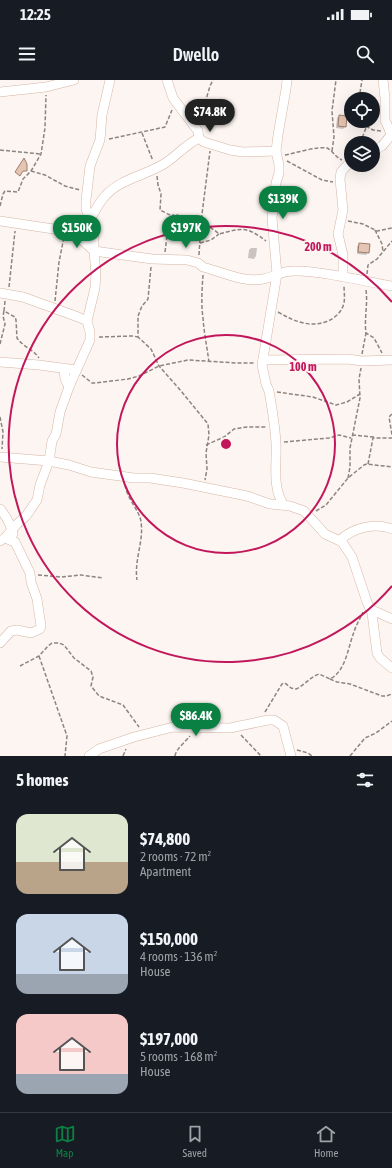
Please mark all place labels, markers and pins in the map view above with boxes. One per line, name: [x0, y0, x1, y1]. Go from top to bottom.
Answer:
pin: $74.8K: [177, 99, 243, 133]
pin: $139K: [255, 186, 311, 220]
pin: $150K: [49, 215, 105, 249]
pin: $197K: [158, 215, 214, 249]
centre of rings: [219, 437, 233, 451]
pin: $86.4K: [163, 703, 229, 737]

